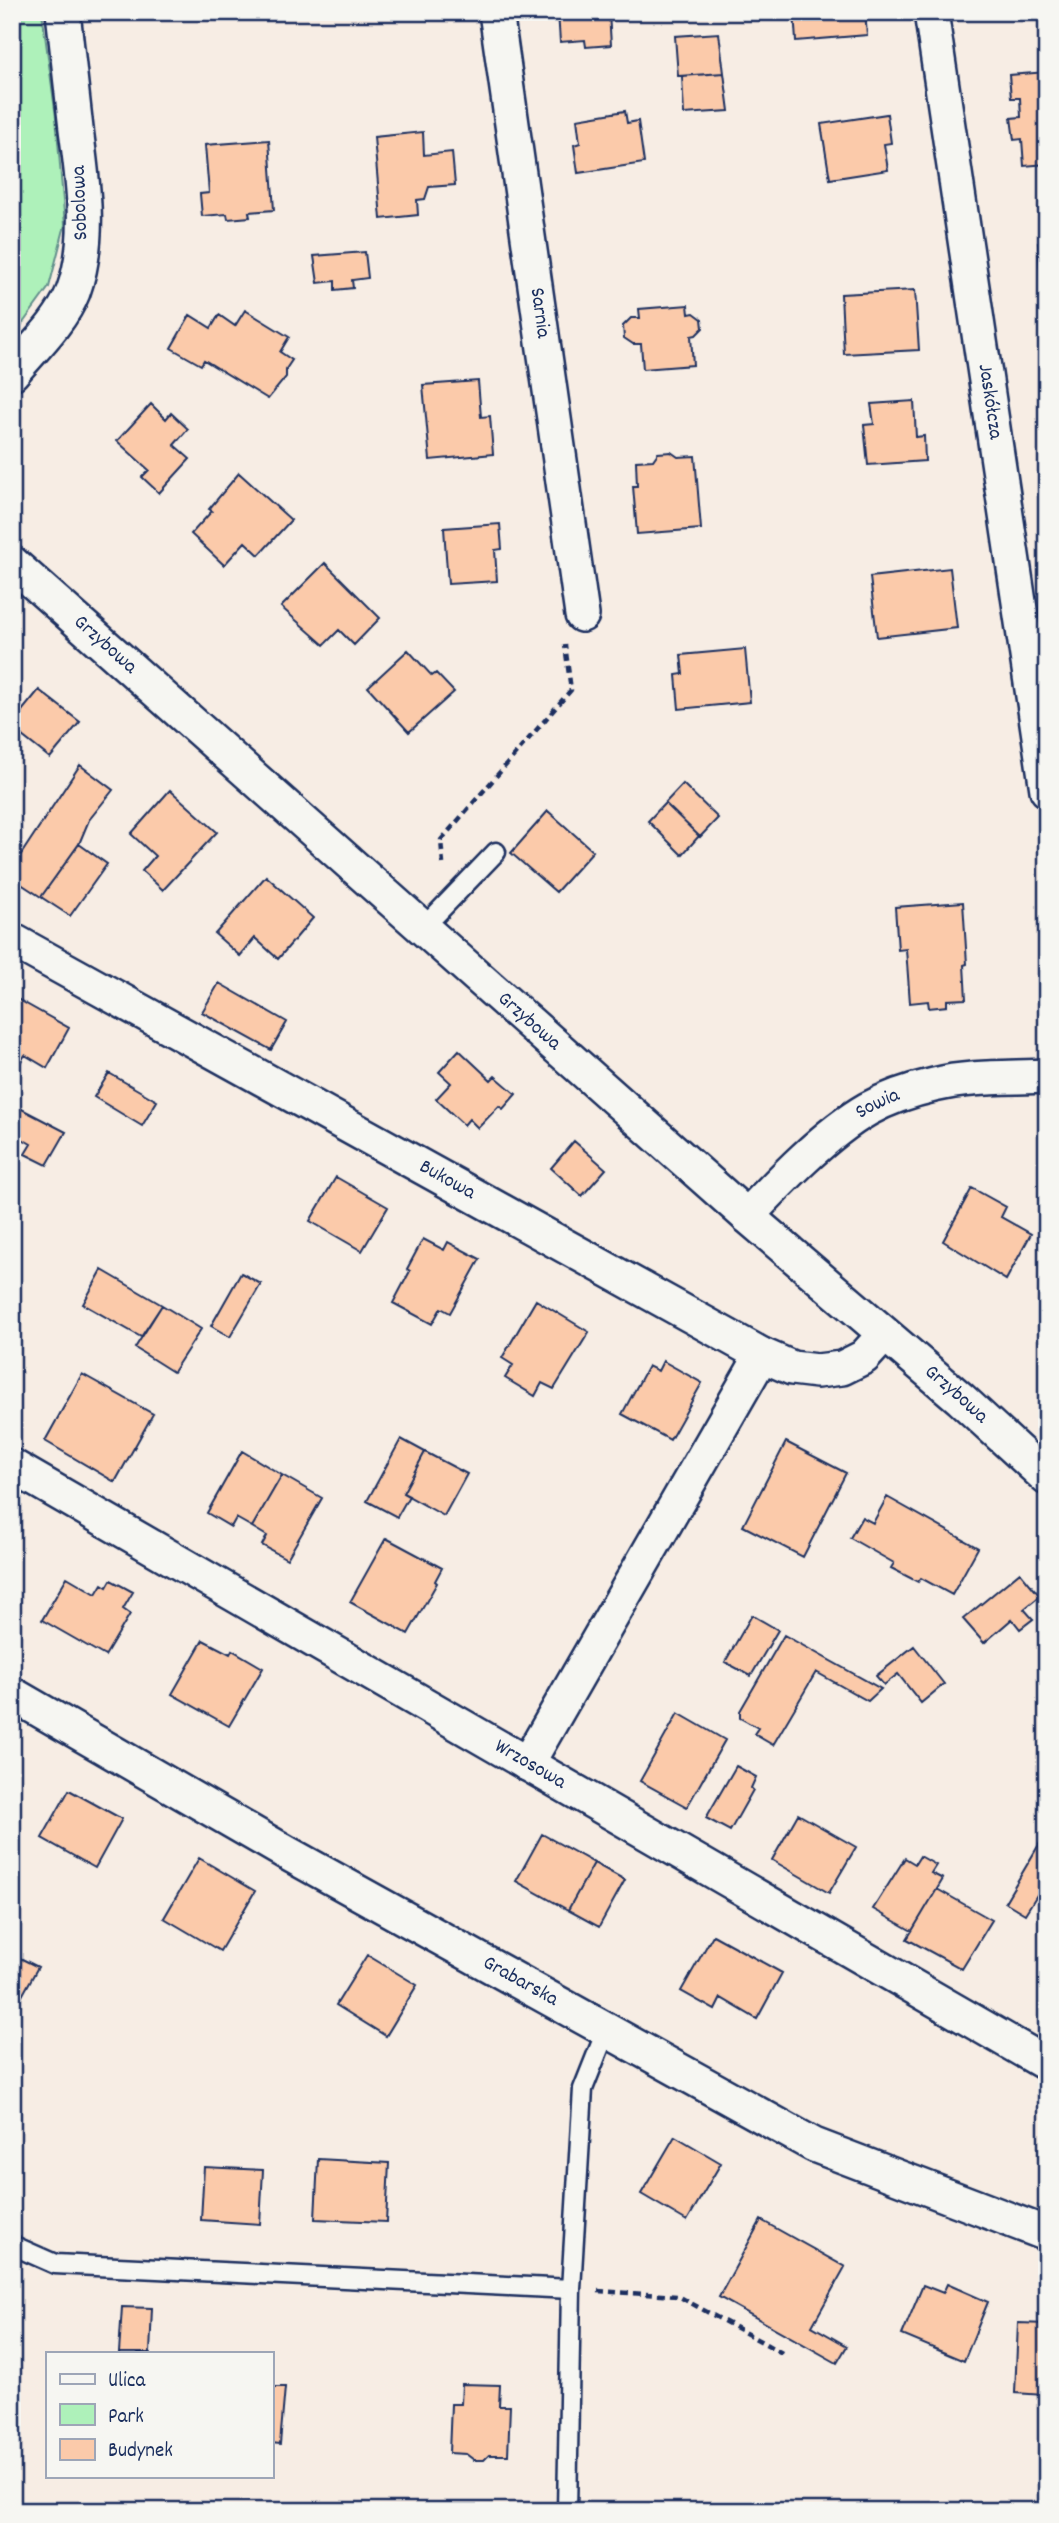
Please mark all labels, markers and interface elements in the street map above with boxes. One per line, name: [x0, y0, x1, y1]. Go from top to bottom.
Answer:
street label: Sobolowa: [65, 164, 97, 241]
street label: Sarnia: [521, 286, 557, 341]
street label: Jaskółcza: [969, 362, 1010, 443]
street label: Grzybowa: [66, 609, 144, 683]
street label: Grzybowa: [490, 985, 568, 1059]
street label: Sowia: [850, 1081, 905, 1128]
street label: Bukowa: [413, 1153, 482, 1209]
street label: Grzybowa: [917, 1358, 995, 1432]
street label: Wrzosowa: [488, 1732, 572, 1798]
street label: Grabarska: [477, 1949, 564, 2016]
legend: [46, 2352, 273, 2478]
text: Ulica: [108, 2367, 146, 2397]
text: Park: [108, 2403, 144, 2433]
text: Budynek: [108, 2437, 173, 2467]

